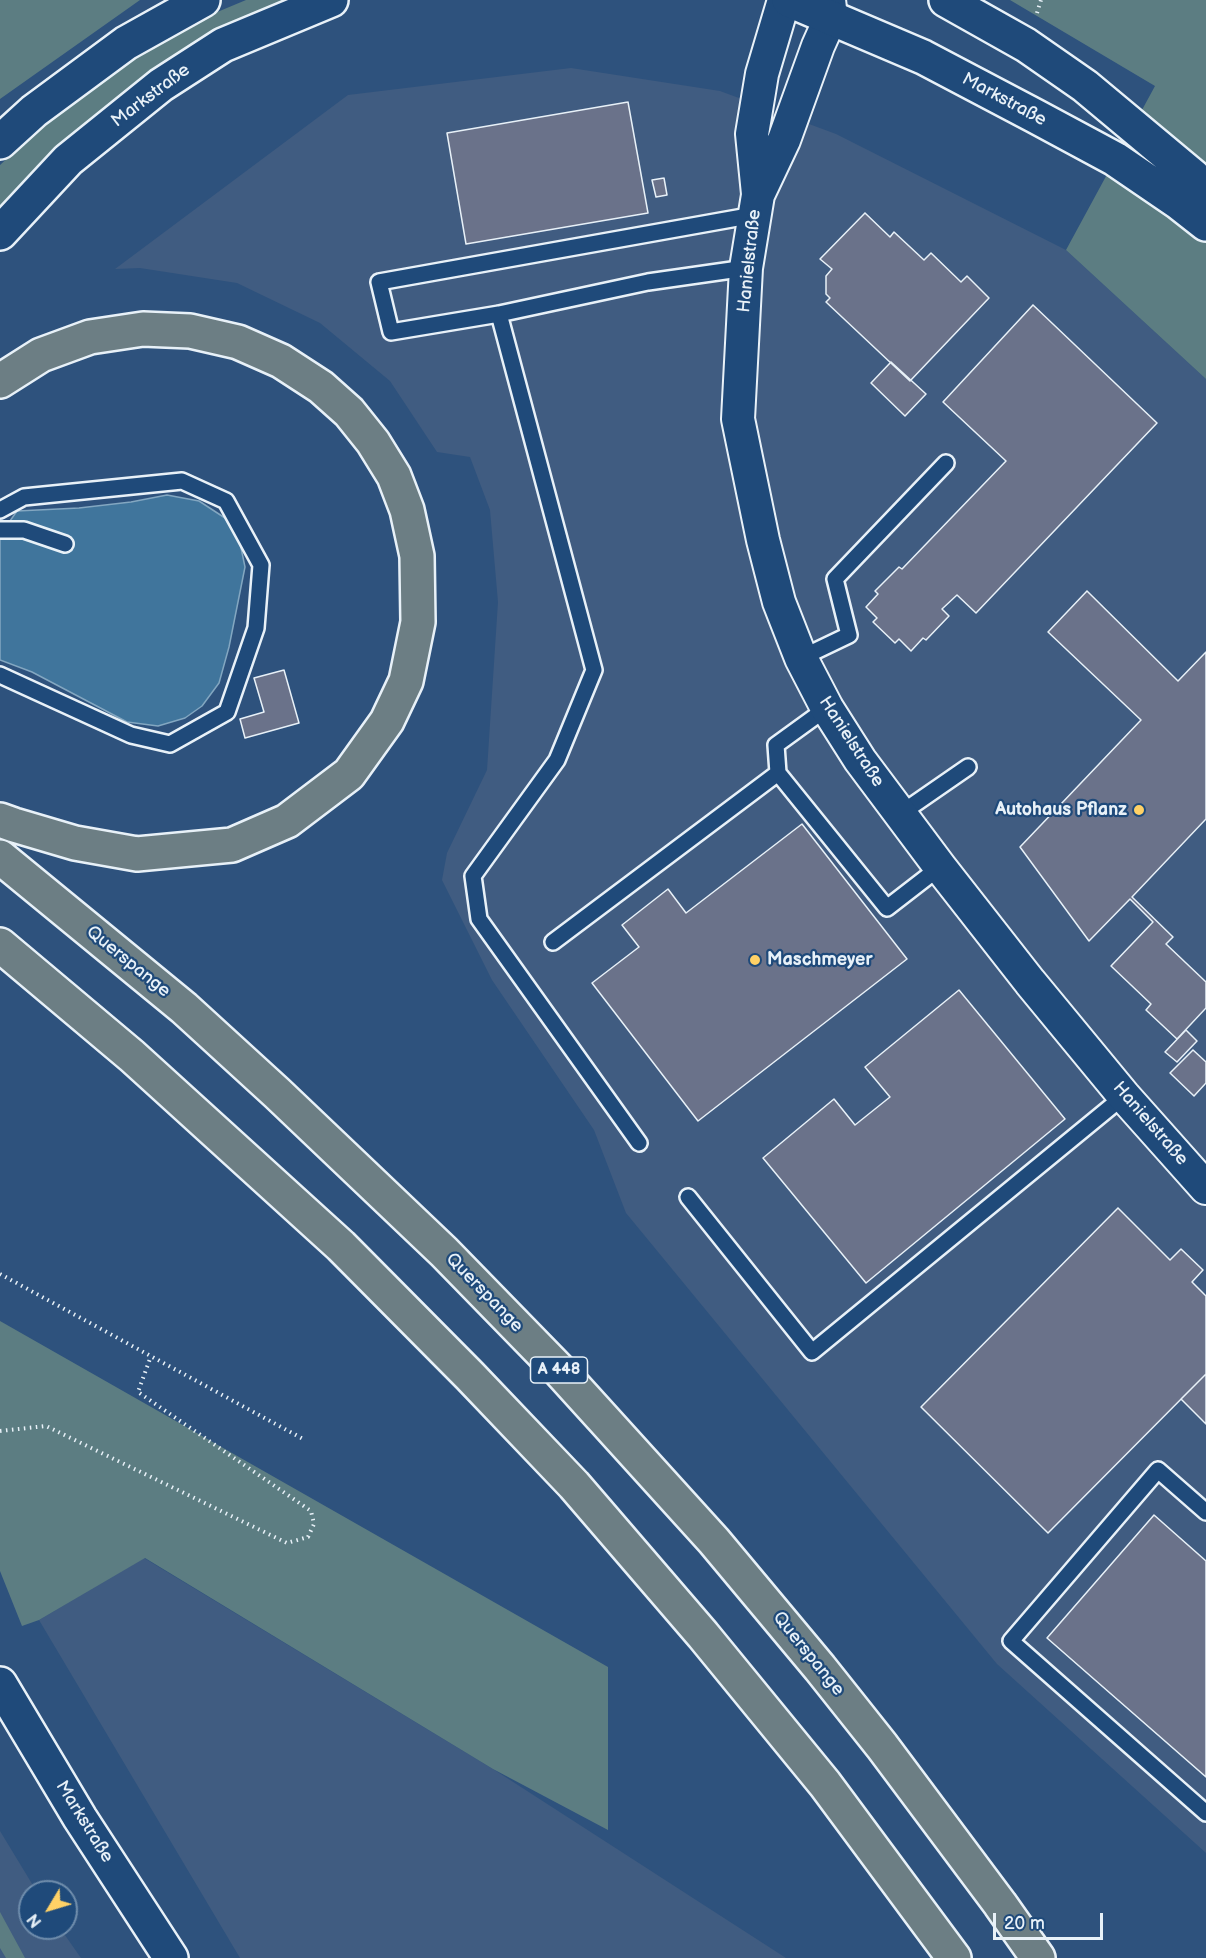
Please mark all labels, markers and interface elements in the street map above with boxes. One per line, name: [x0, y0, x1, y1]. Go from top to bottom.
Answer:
street label: Markstraße: [108, 60, 194, 132]
street label: Markstraße: [958, 69, 1050, 131]
street label: Hanielstraße: [734, 208, 766, 314]
street label: Hanielstraße: [814, 693, 888, 791]
place label: Autohaus Pflanz: [995, 799, 1127, 821]
marker: Autohaus Pflanz: [1132, 803, 1146, 817]
street label: Querspange: [82, 922, 174, 1002]
place label: Maschmeyer: [767, 949, 873, 971]
marker: Maschmeyer: [748, 953, 762, 967]
street label: Hanielstraße: [1108, 1078, 1192, 1170]
street label: Querspange: [441, 1249, 527, 1337]
road number: A 448: [530, 1357, 588, 1383]
street label: Querspange: [768, 1608, 848, 1700]
street label: Markstraße: [50, 1777, 118, 1867]
north arrow: [18, 1880, 78, 1940]
scale bar: [996, 1901, 1106, 1939]
text: N: [24, 1910, 46, 1931]
text: 20 m: [1004, 1913, 1045, 1934]

